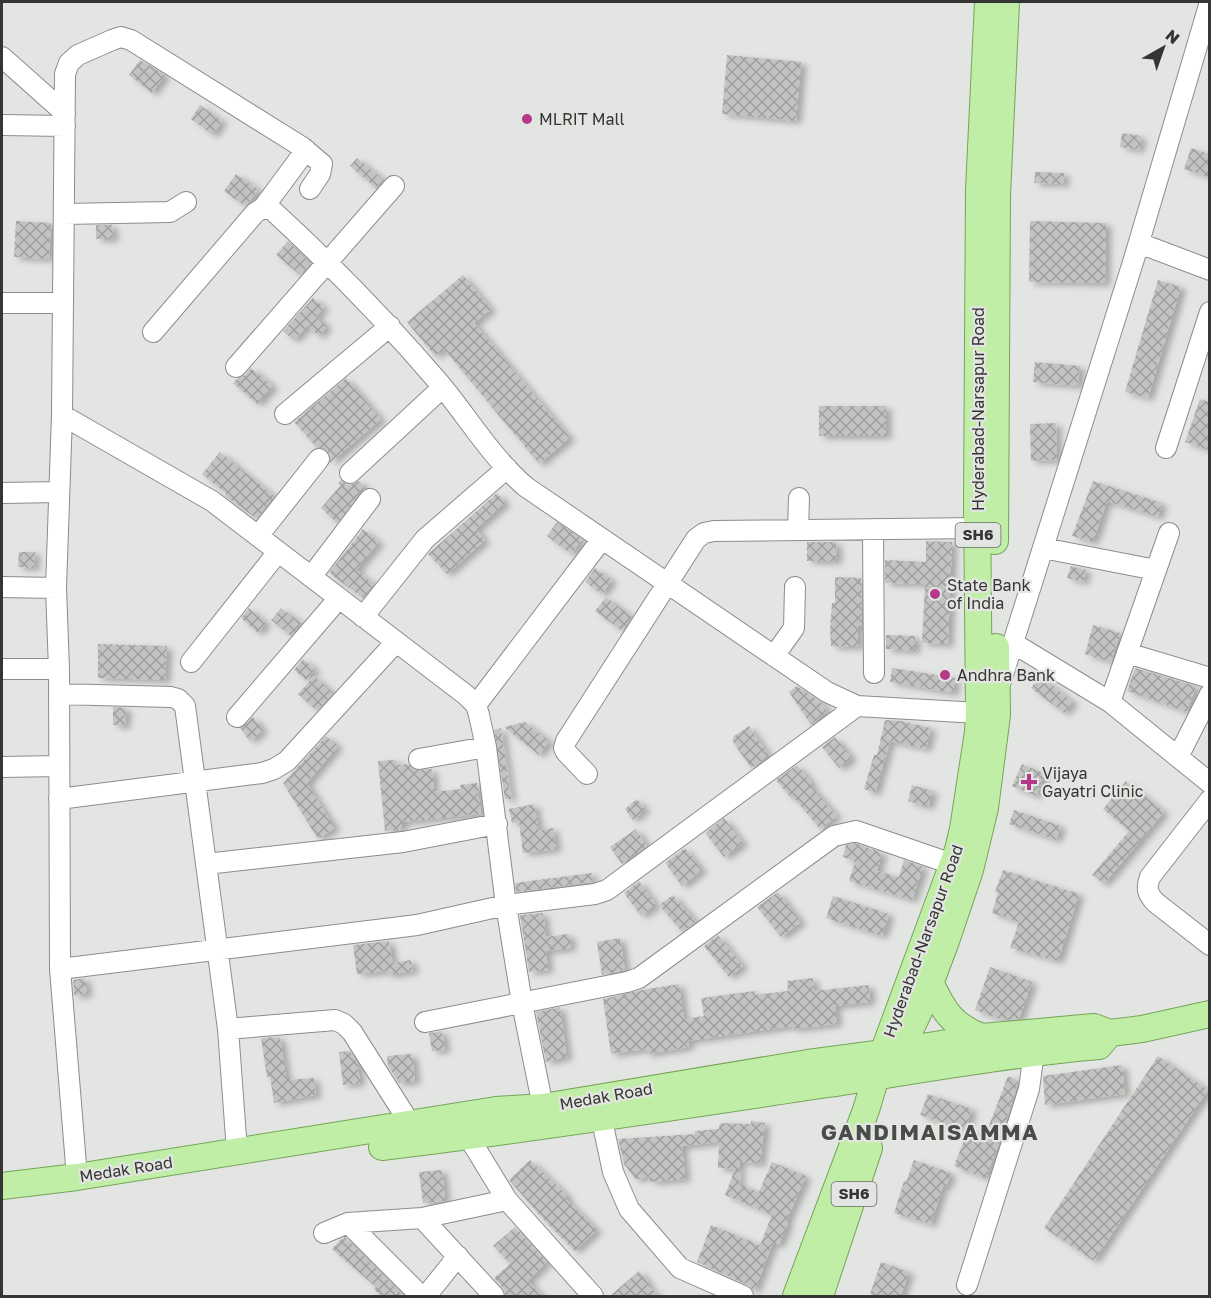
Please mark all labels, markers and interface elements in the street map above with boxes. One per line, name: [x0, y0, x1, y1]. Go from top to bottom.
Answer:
north arrow: [1133, 18, 1193, 78]
text: N: [1162, 25, 1184, 48]
place label: MLRIT Mall: [539, 109, 625, 129]
marker: MLRIT Mall: [520, 112, 534, 126]
street label: Hyderabad-Narsapur Road: [968, 307, 988, 511]
road number: SH6: [956, 523, 1000, 547]
place label: State Bank of India: [947, 575, 1031, 613]
marker: State Bank of India: [928, 587, 942, 601]
place label: Andhra Bank: [957, 665, 1055, 685]
marker: Andhra Bank: [938, 668, 952, 682]
place label: Vijaya Gayatri Clinic: [1042, 763, 1144, 801]
marker: Vijaya Gayatri Clinic: [1020, 773, 1038, 791]
street label: Hyderabad-Narsapur Road: [879, 842, 967, 1040]
street label: Medak Road: [558, 1078, 654, 1114]
district label: GANDIMAISAMMA: [821, 1118, 1039, 1145]
street label: Medak Road: [78, 1152, 174, 1186]
road number: SH6: [832, 1182, 876, 1206]

